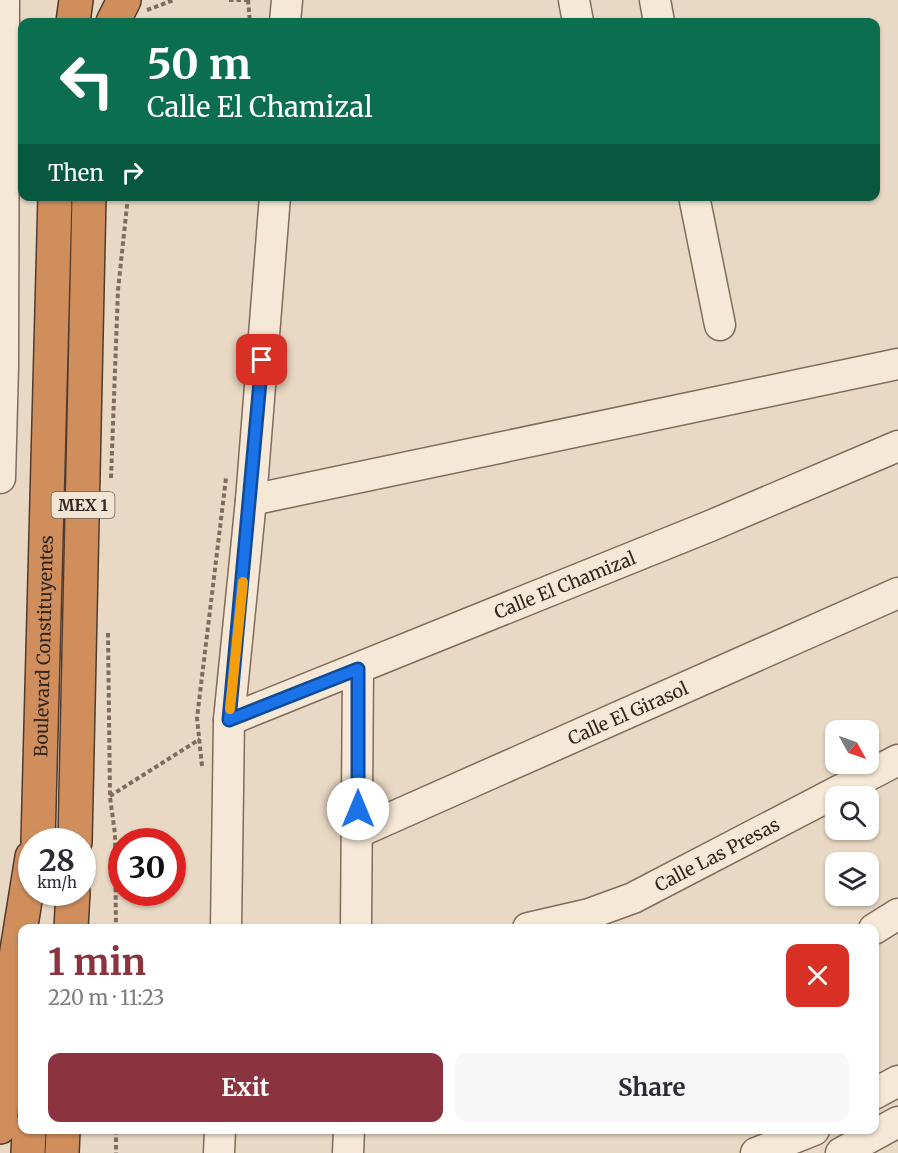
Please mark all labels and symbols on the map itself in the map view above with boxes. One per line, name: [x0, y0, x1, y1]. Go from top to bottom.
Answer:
pin: [236, 334, 287, 385]
road number: MEX 1: [52, 492, 115, 518]
street label: Boulevard Constituyentes: [29, 535, 58, 757]
street label: Calle El Chamizal: [491, 546, 639, 623]
street label: Calle El Girasol: [564, 676, 692, 750]
north arrow: [825, 720, 879, 774]
position arrow: [326, 777, 390, 841]
street label: Calle Las Presas: [651, 812, 783, 896]
speed limit sign: 30: [108, 828, 186, 906]

